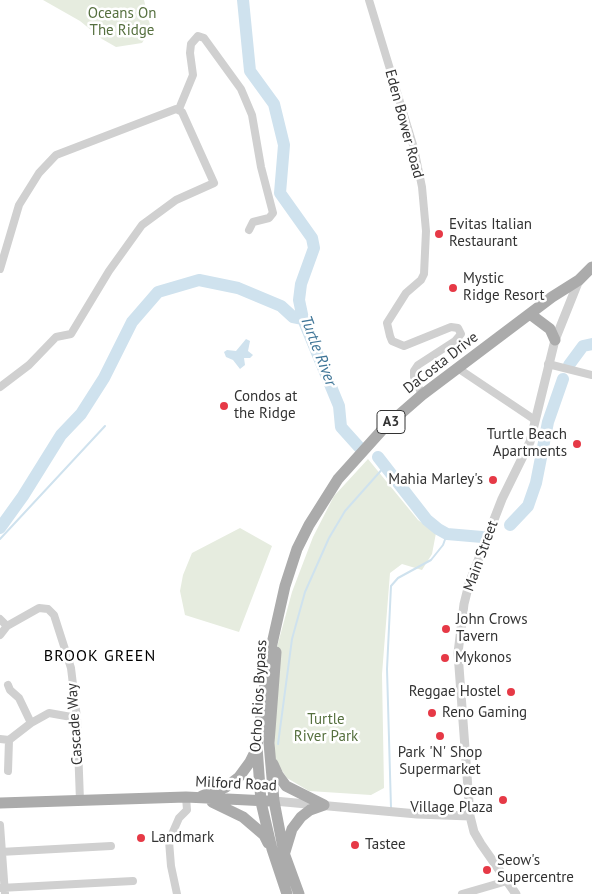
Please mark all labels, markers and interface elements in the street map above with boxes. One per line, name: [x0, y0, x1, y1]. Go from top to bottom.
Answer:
park label: Oceans On The Ridge: [88, 5, 156, 40]
street label: Eden Bower Road: [381, 68, 427, 180]
place label: Evitas Italian Restaurant: [449, 216, 532, 251]
marker: Evitas Italian Restaurant: [433, 228, 445, 240]
place label: Mystic Ridge Resort: [463, 270, 545, 305]
marker: Mystic Ridge Resort: [447, 282, 459, 294]
water label: Turtle River: [296, 313, 340, 389]
street label: DaCosta Drive: [400, 328, 482, 398]
place label: Condos at the Ridge: [234, 388, 297, 423]
marker: Condos at the Ridge: [218, 400, 230, 412]
road number: A3: [377, 411, 405, 434]
place label: Turtle Beach Apartments: [487, 426, 567, 461]
marker: Turtle Beach Apartments: [571, 438, 583, 450]
place label: Mahia Marley's: [388, 471, 483, 489]
marker: Mahia Marley's: [487, 474, 499, 486]
street label: Main Street: [460, 518, 502, 594]
place label: John Crows Tavern: [456, 611, 527, 646]
marker: John Crows Tavern: [440, 623, 452, 635]
street label: Ocho Rios Bypass: [247, 639, 271, 753]
district label: BROOK GREEN: [42, 646, 158, 666]
place label: Mykonos: [455, 649, 511, 667]
marker: Mykonos: [439, 652, 451, 664]
street label: Cascade Way: [63, 682, 87, 766]
place label: Reggae Hostel: [409, 683, 501, 701]
marker: Reggae Hostel: [505, 686, 517, 698]
place label: Reno Gaming: [442, 704, 527, 722]
marker: Reno Gaming: [426, 707, 438, 719]
park label: Turtle River Park: [294, 711, 358, 746]
marker: Park 'N' Shop Supermarket: [434, 730, 446, 742]
place label: Park 'N' Shop Supermarket: [398, 744, 482, 779]
street label: Milford Road: [195, 773, 277, 795]
place label: Ocean Village Plaza: [410, 782, 493, 817]
marker: Ocean Village Plaza: [497, 794, 509, 806]
place label: Landmark: [151, 829, 214, 847]
marker: Landmark: [135, 832, 147, 844]
place label: Tastee: [365, 836, 405, 854]
marker: Tastee: [349, 839, 361, 851]
place label: Seow's Supercentre: [497, 852, 574, 887]
marker: Seow's Supercentre: [481, 864, 493, 876]

